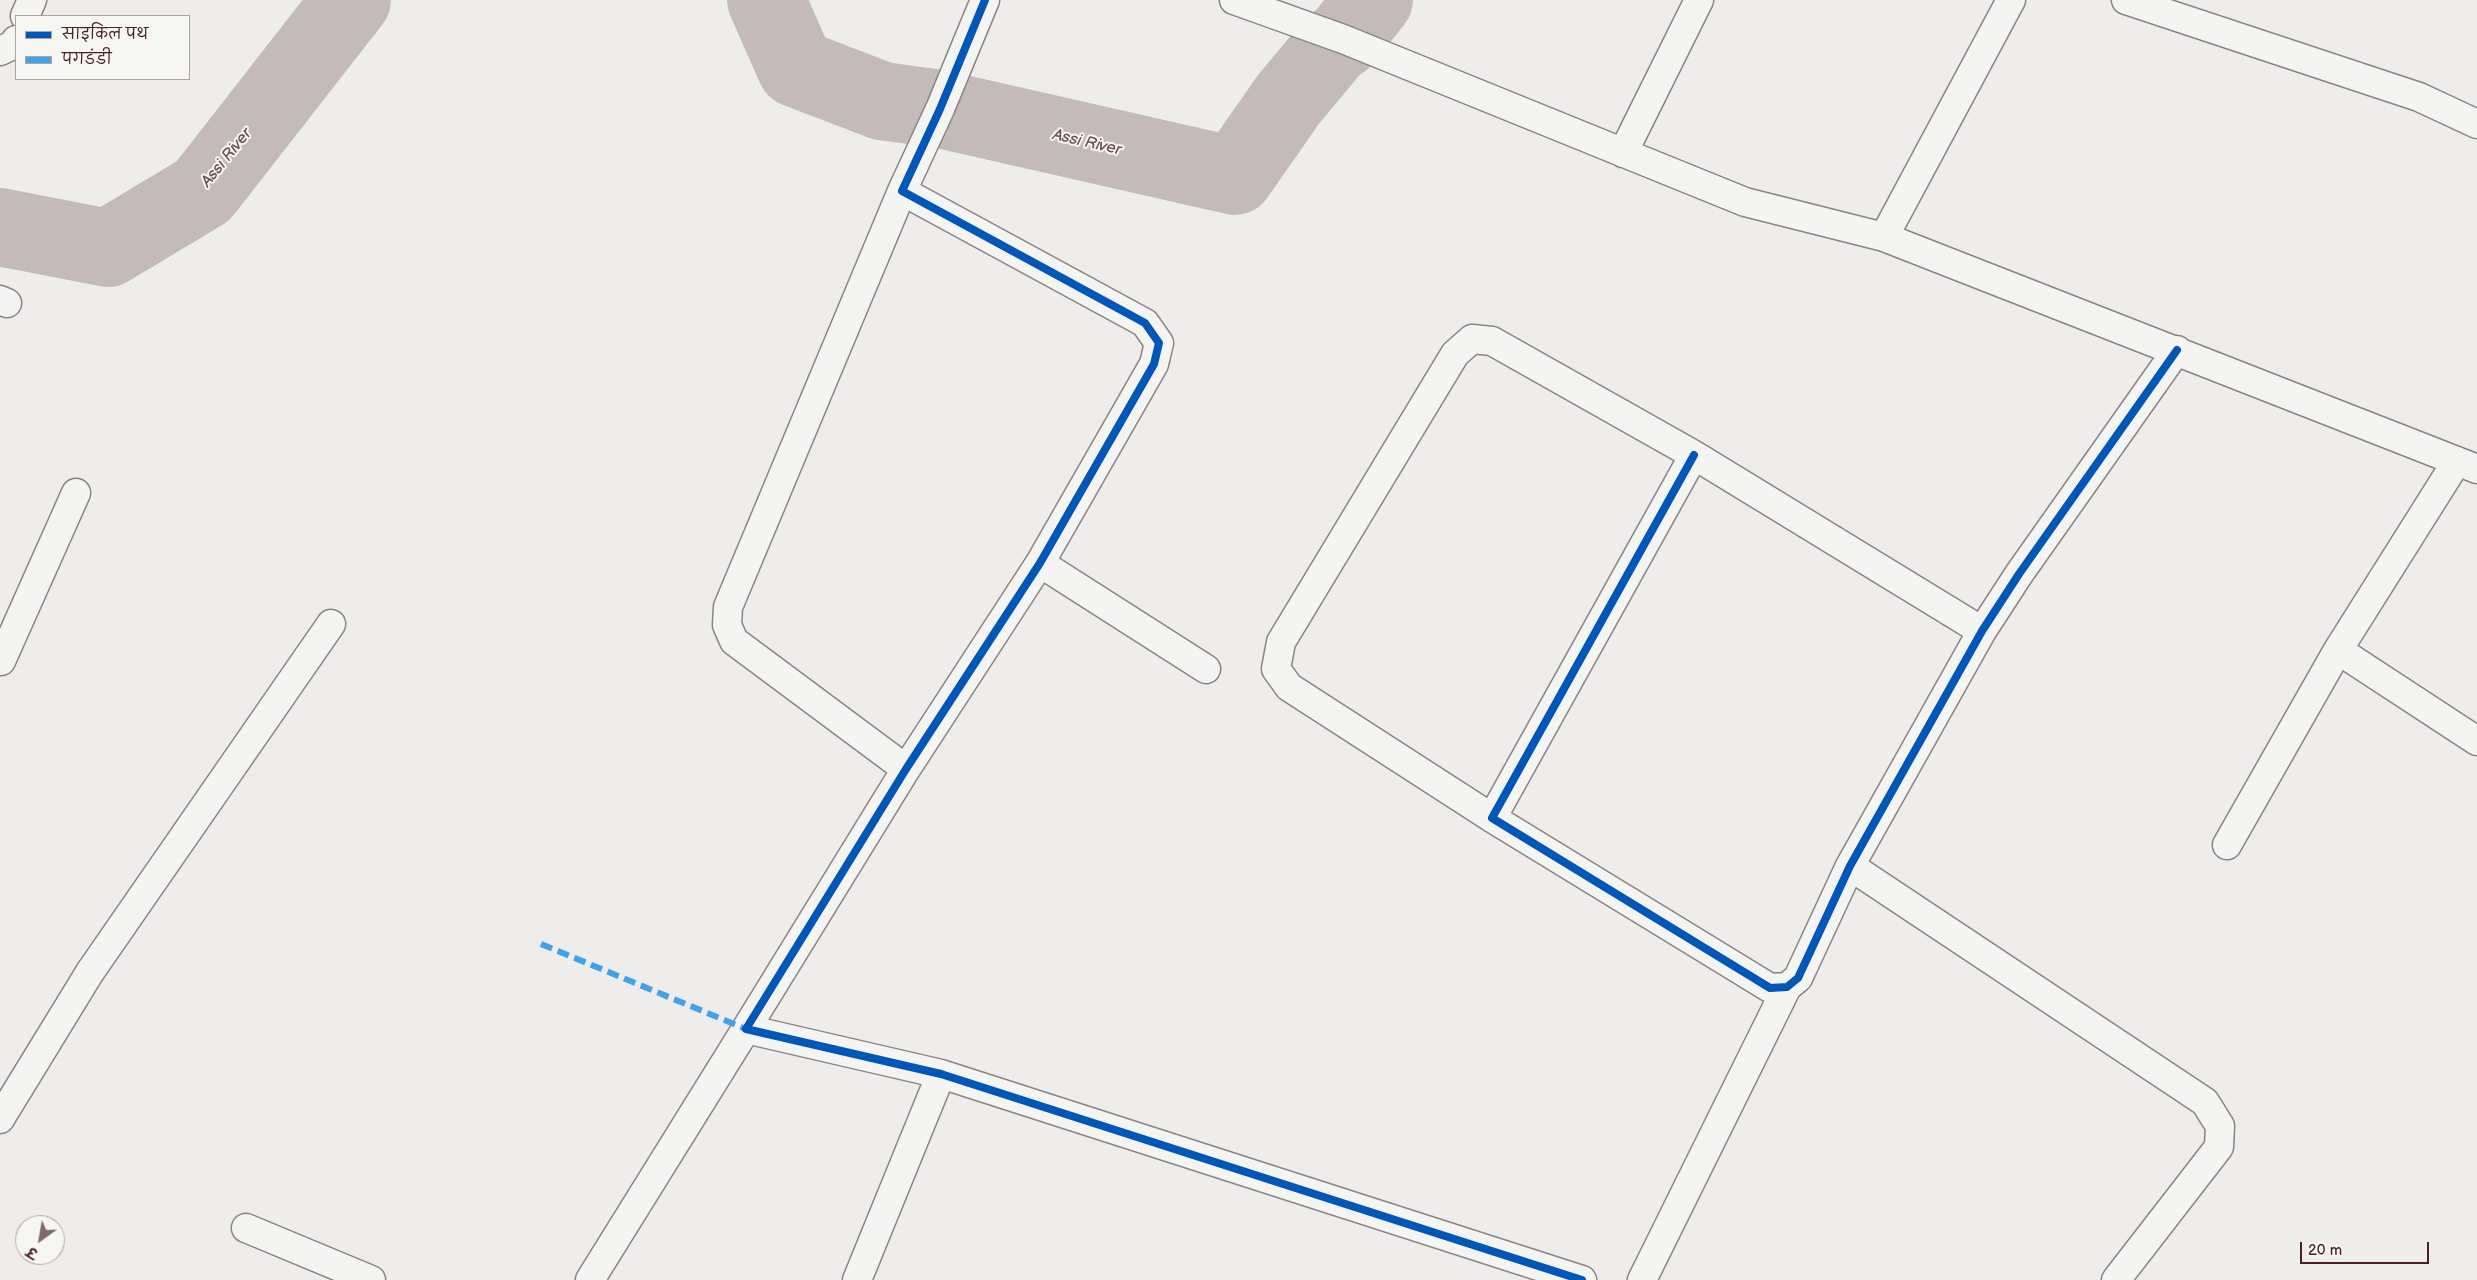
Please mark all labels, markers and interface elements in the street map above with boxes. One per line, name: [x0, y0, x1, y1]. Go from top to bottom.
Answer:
legend: [15, 15, 190, 80]
text: साइकिल पथ: [62, 25, 148, 44]
text: पगडंडी: [62, 50, 112, 69]
water label: Assi River: [198, 125, 256, 191]
water label: Assi River: [1051, 126, 1123, 160]
north arrow: [15, 1215, 65, 1265]
scale bar: [2302, 1232, 2431, 1264]
text: 20 m: [2308, 1241, 2342, 1260]
text: उ: [24, 1243, 41, 1262]

